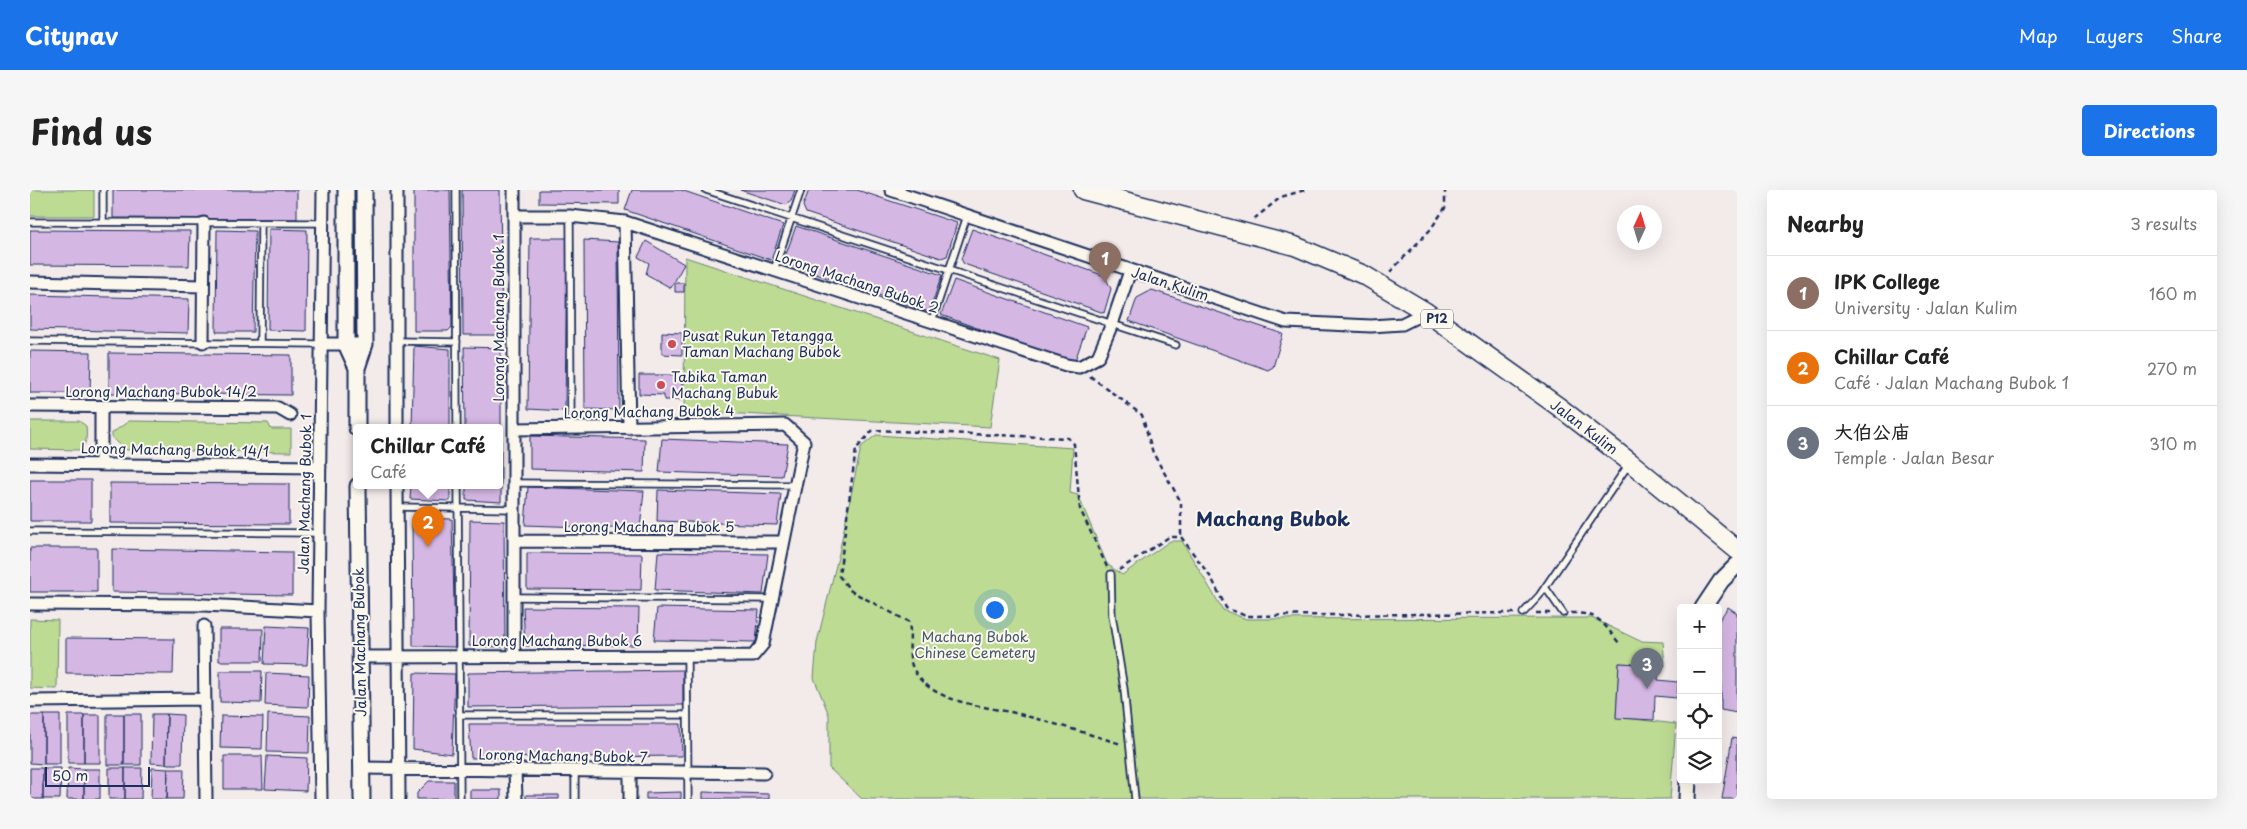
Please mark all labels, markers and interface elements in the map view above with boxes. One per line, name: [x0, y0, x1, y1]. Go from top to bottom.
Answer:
text: Citynav: [25, 17, 118, 53]
text: Map: [2019, 22, 2058, 49]
text: Layers: [2086, 22, 2143, 49]
text: Share: [2171, 22, 2222, 49]
text: Find us: [30, 104, 152, 157]
button: Directions: [2082, 105, 2217, 156]
north arrow: [1617, 205, 1662, 250]
text: Nearby: [1787, 207, 1864, 239]
text: 3 results: [2130, 211, 2197, 235]
street label: Lorong Machang Bubok 1: [488, 234, 509, 402]
pin: 1: [1089, 242, 1121, 283]
street label: Lorong Machang Bubok 2: [773, 245, 942, 318]
street label: Jalan Kulim: [1129, 261, 1212, 306]
text: IPK College: [1834, 267, 1940, 295]
text: 1: [1799, 281, 1807, 305]
text: 160 m: [2149, 281, 2197, 305]
text: University · Jalan Kulim: [1834, 295, 2018, 319]
road number: P12: [1421, 310, 1453, 328]
place label: Pusat Rukun Tetangga Taman Machang Bubok: [682, 325, 841, 362]
marker: Pusat Rukun Tetangga Taman Machang Bubok: [666, 338, 678, 350]
text: Chillar Café: [1834, 342, 1949, 370]
text: 2: [1797, 356, 1809, 380]
text: 270 m: [2147, 356, 2197, 380]
place label: Tabika Taman Machang Bubuk: [671, 366, 779, 403]
text: Café · Jalan Machang Bubok 1: [1834, 370, 2069, 394]
marker: Tabika Taman Machang Bubuk: [655, 379, 667, 391]
street label: Lorong Machang Bubok 14/2: [65, 381, 257, 402]
street label: Jalan Kulim: [1546, 394, 1623, 459]
street label: Lorong Machang Bubok 4: [563, 400, 735, 423]
street label: Jalan Machang Bubok 1: [293, 414, 316, 574]
text: 大伯公庙: [1834, 417, 1910, 445]
popup: [353, 424, 503, 489]
text: Chillar Café: [370, 431, 486, 459]
text: 3: [1798, 431, 1808, 455]
text: 310 m: [2149, 431, 2197, 455]
street label: Lorong Machang Bubok 14/1: [81, 437, 269, 462]
text: Temple · Jalan Besar: [1834, 445, 1994, 469]
text: Café: [370, 459, 407, 483]
district label: Machang Bubok: [1196, 504, 1350, 532]
pin: 2: [412, 506, 444, 547]
street label: Lorong Machang Bubok 5: [564, 516, 734, 537]
street label: Jalan Machang Bubok: [348, 567, 371, 717]
your location: [982, 597, 1008, 623]
map controls: [1677, 604, 1722, 784]
button: +: [1677, 604, 1722, 649]
park label: Machang Bubok Chinese Cemetery: [914, 626, 1036, 663]
street label: Lorong Machang Bubok 6: [472, 630, 642, 651]
pin: 3: [1631, 648, 1663, 689]
button: −: [1677, 649, 1722, 694]
button: locate: [1677, 694, 1722, 739]
button: layers: [1677, 739, 1722, 784]
street label: Lorong Machang Bubok 7: [478, 744, 648, 767]
scale bar: [45, 764, 150, 787]
text: 50 m: [52, 765, 88, 786]

